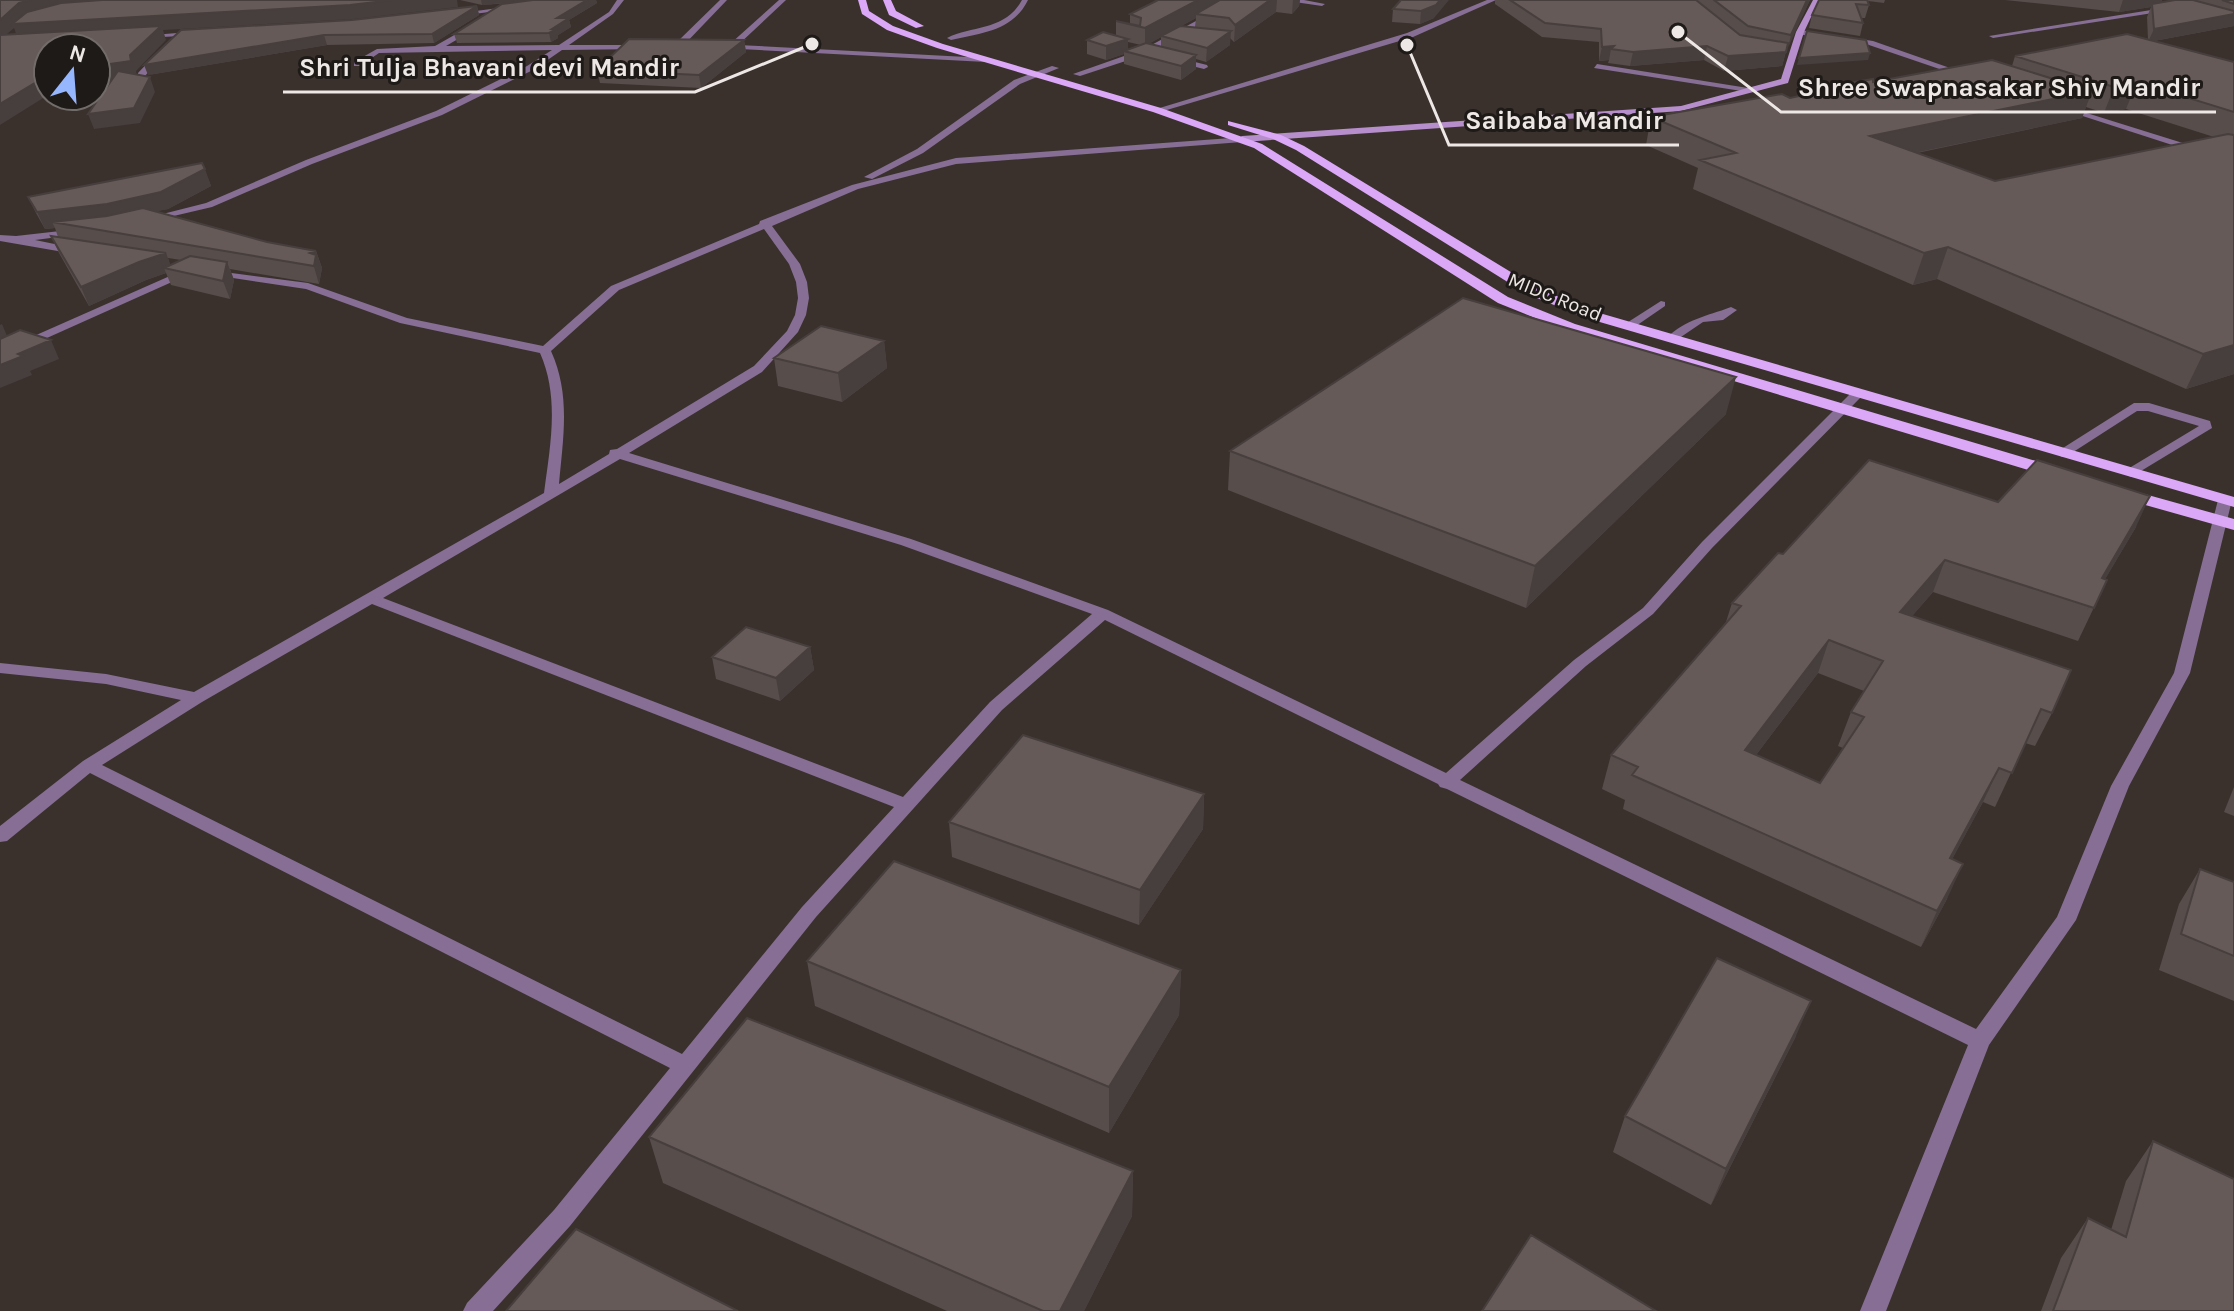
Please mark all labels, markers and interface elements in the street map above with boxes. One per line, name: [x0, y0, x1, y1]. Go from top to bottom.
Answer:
north arrow: [32, 32, 112, 112]
text: N: [66, 39, 89, 69]
callout: Shri Tulja Bhavani devi Mandir: [283, 42, 695, 92]
text: Shri Tulja Bhavani devi Mandir: [299, 52, 680, 83]
callout: Shree Swapnasakar Shiv Mandir: [1781, 62, 2216, 112]
text: Shree Swapnasakar Shiv Mandir: [1798, 72, 2201, 103]
callout: Saibaba Mandir: [1449, 95, 1679, 145]
text: Saibaba Mandir: [1465, 105, 1664, 136]
street label: MIDC Road: [1505, 268, 1605, 326]

